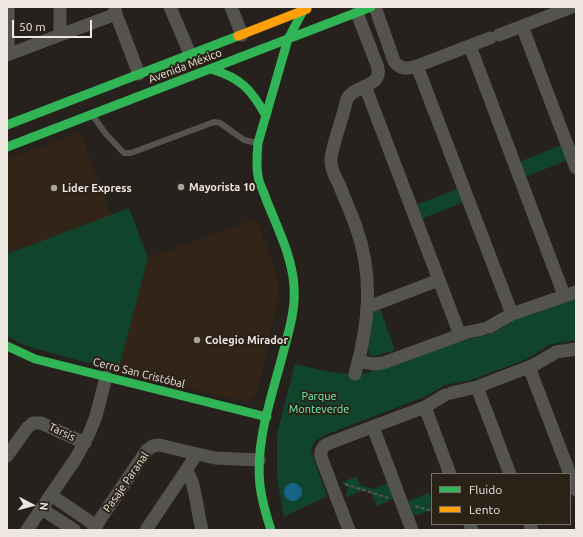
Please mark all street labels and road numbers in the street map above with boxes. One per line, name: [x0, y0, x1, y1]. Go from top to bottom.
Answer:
street label: Avenida México: [147, 46, 223, 86]
street label: Cerro San Cristóbal: [92, 355, 186, 391]
street label: Tarsis: [47, 420, 77, 444]
street label: Pasaje Paranal: [100, 449, 152, 515]

